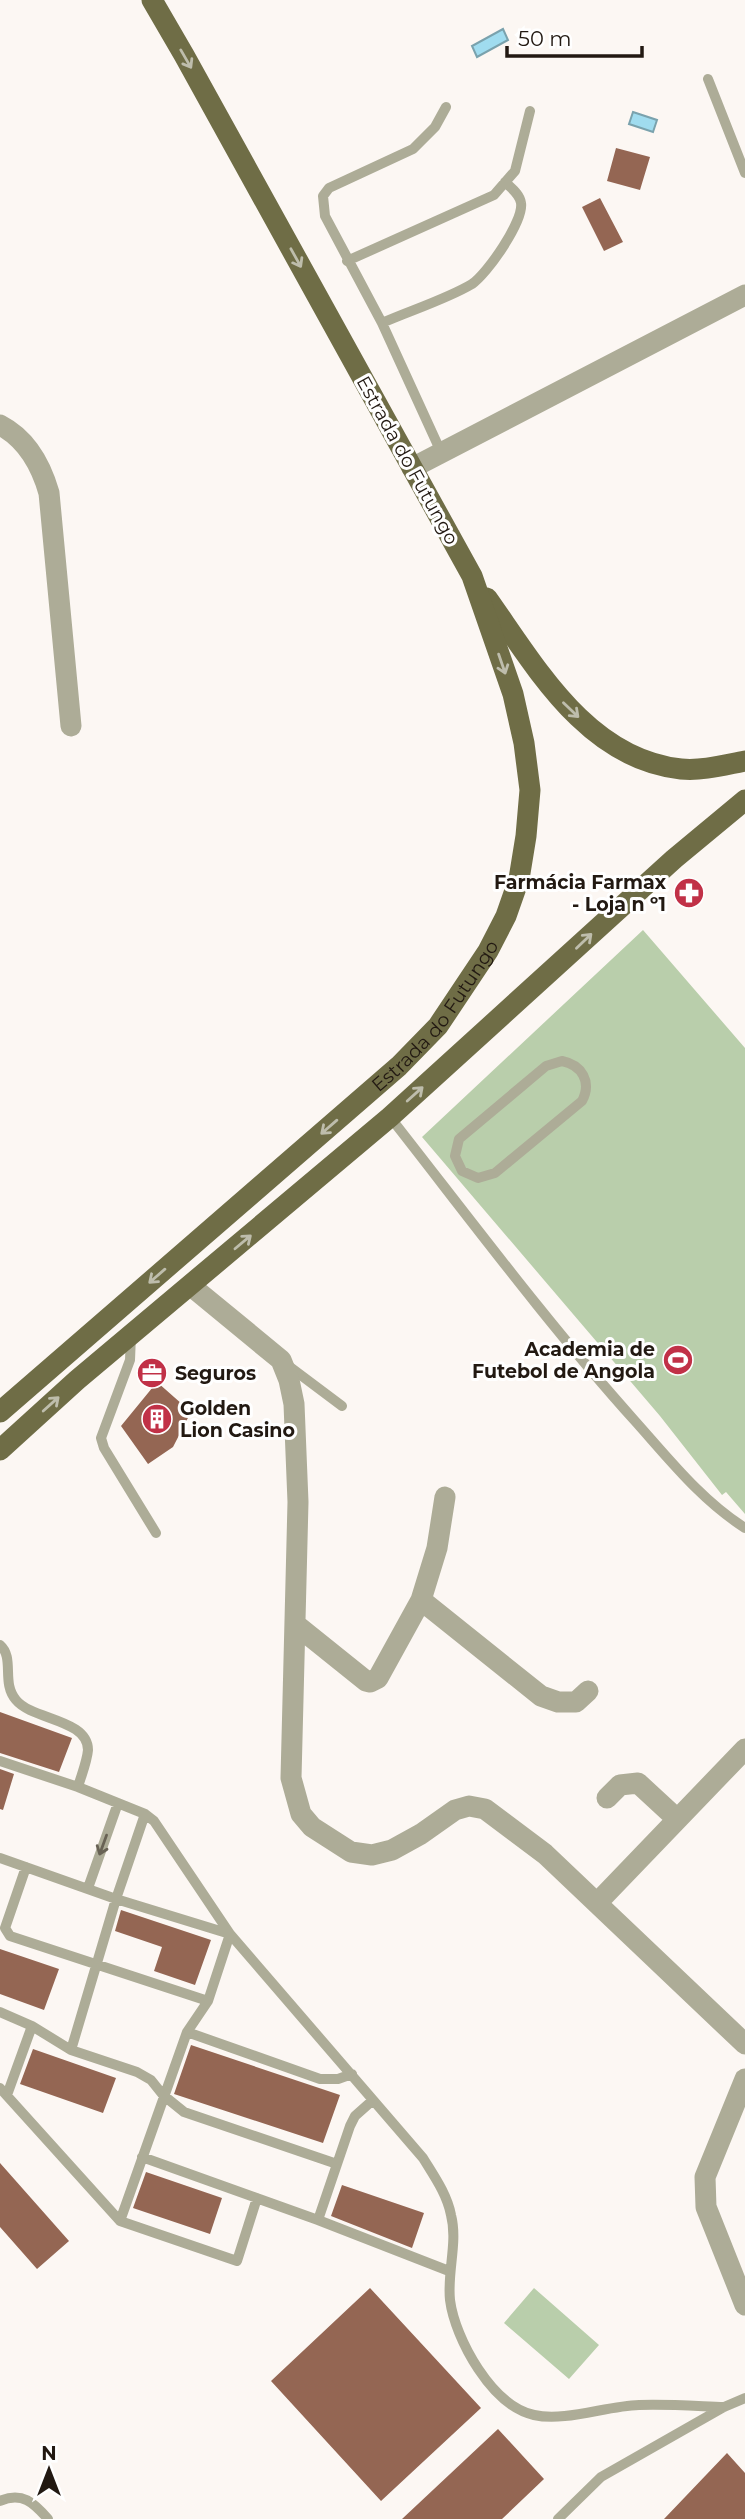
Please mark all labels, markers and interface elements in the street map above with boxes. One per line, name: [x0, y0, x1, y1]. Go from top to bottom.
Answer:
scale bar: [507, 14, 642, 58]
text: 50 m: [518, 26, 572, 51]
one-way arrow: [179, 48, 193, 68]
one-way arrow: [290, 247, 303, 268]
street label: Estrada do Futungo: [352, 372, 464, 549]
one-way arrow: [497, 652, 509, 674]
one-way arrow: [562, 701, 579, 718]
place label: Farmácia Farmax - Loja n º1: [494, 871, 667, 916]
pharmacy icon: Farmácia Farmax - Loja n º1: [672, 876, 706, 910]
one-way arrow: [575, 933, 592, 950]
street label: Estrada do Futungo: [367, 937, 504, 1097]
one-way arrow: [406, 1087, 424, 1103]
one-way arrow: [320, 1119, 338, 1135]
one-way arrow: [233, 1234, 251, 1250]
one-way arrow: [148, 1268, 166, 1284]
place label: Academia de Futebol de Angola: [472, 1338, 655, 1383]
sports icon: Academia de Futebol de Angola: [661, 1343, 695, 1377]
office icon: Seguros: [135, 1356, 169, 1390]
place label: Seguros: [175, 1362, 256, 1385]
one-way arrow: [42, 1396, 59, 1413]
place label: Golden Lion Casino: [180, 1397, 295, 1442]
building icon: Golden Lion Casino: [140, 1402, 174, 1436]
one-way arrow: [96, 1834, 108, 1856]
north arrow: [14, 2435, 84, 2505]
text: N: [41, 2442, 57, 2465]

